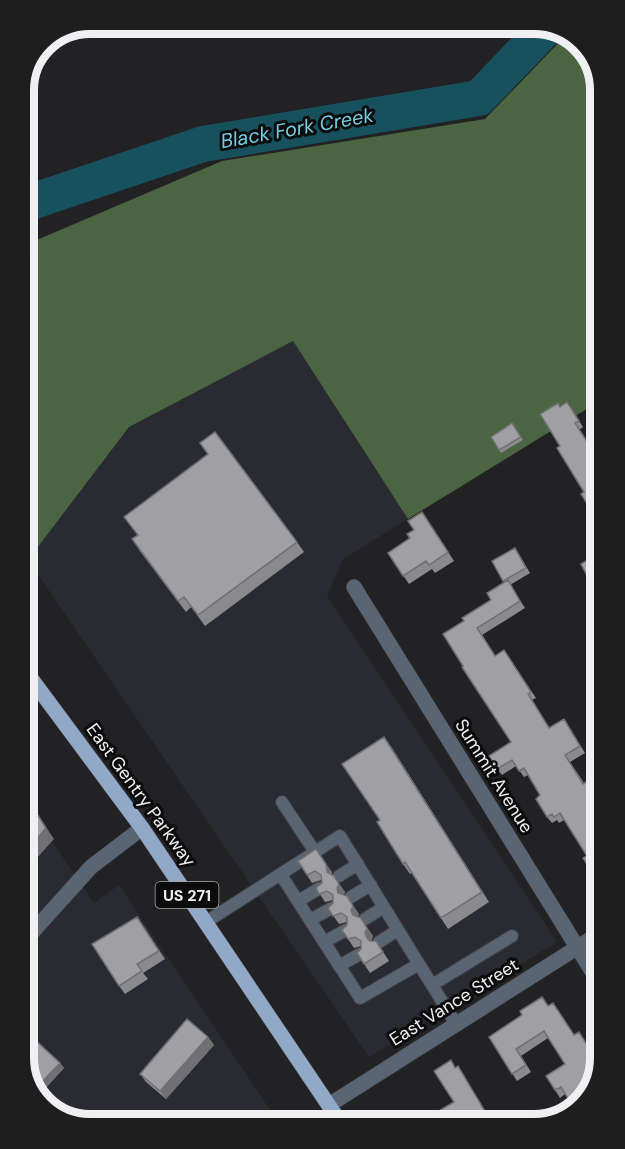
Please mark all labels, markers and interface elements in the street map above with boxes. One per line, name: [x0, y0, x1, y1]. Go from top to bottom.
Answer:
water label: Black Fork Creek: [219, 102, 376, 154]
street label: Summit Avenue: [449, 714, 539, 838]
street label: East Gentry Parkway: [81, 719, 201, 871]
road number: US 271: [156, 882, 219, 908]
street label: East Vance Street: [385, 953, 523, 1051]

